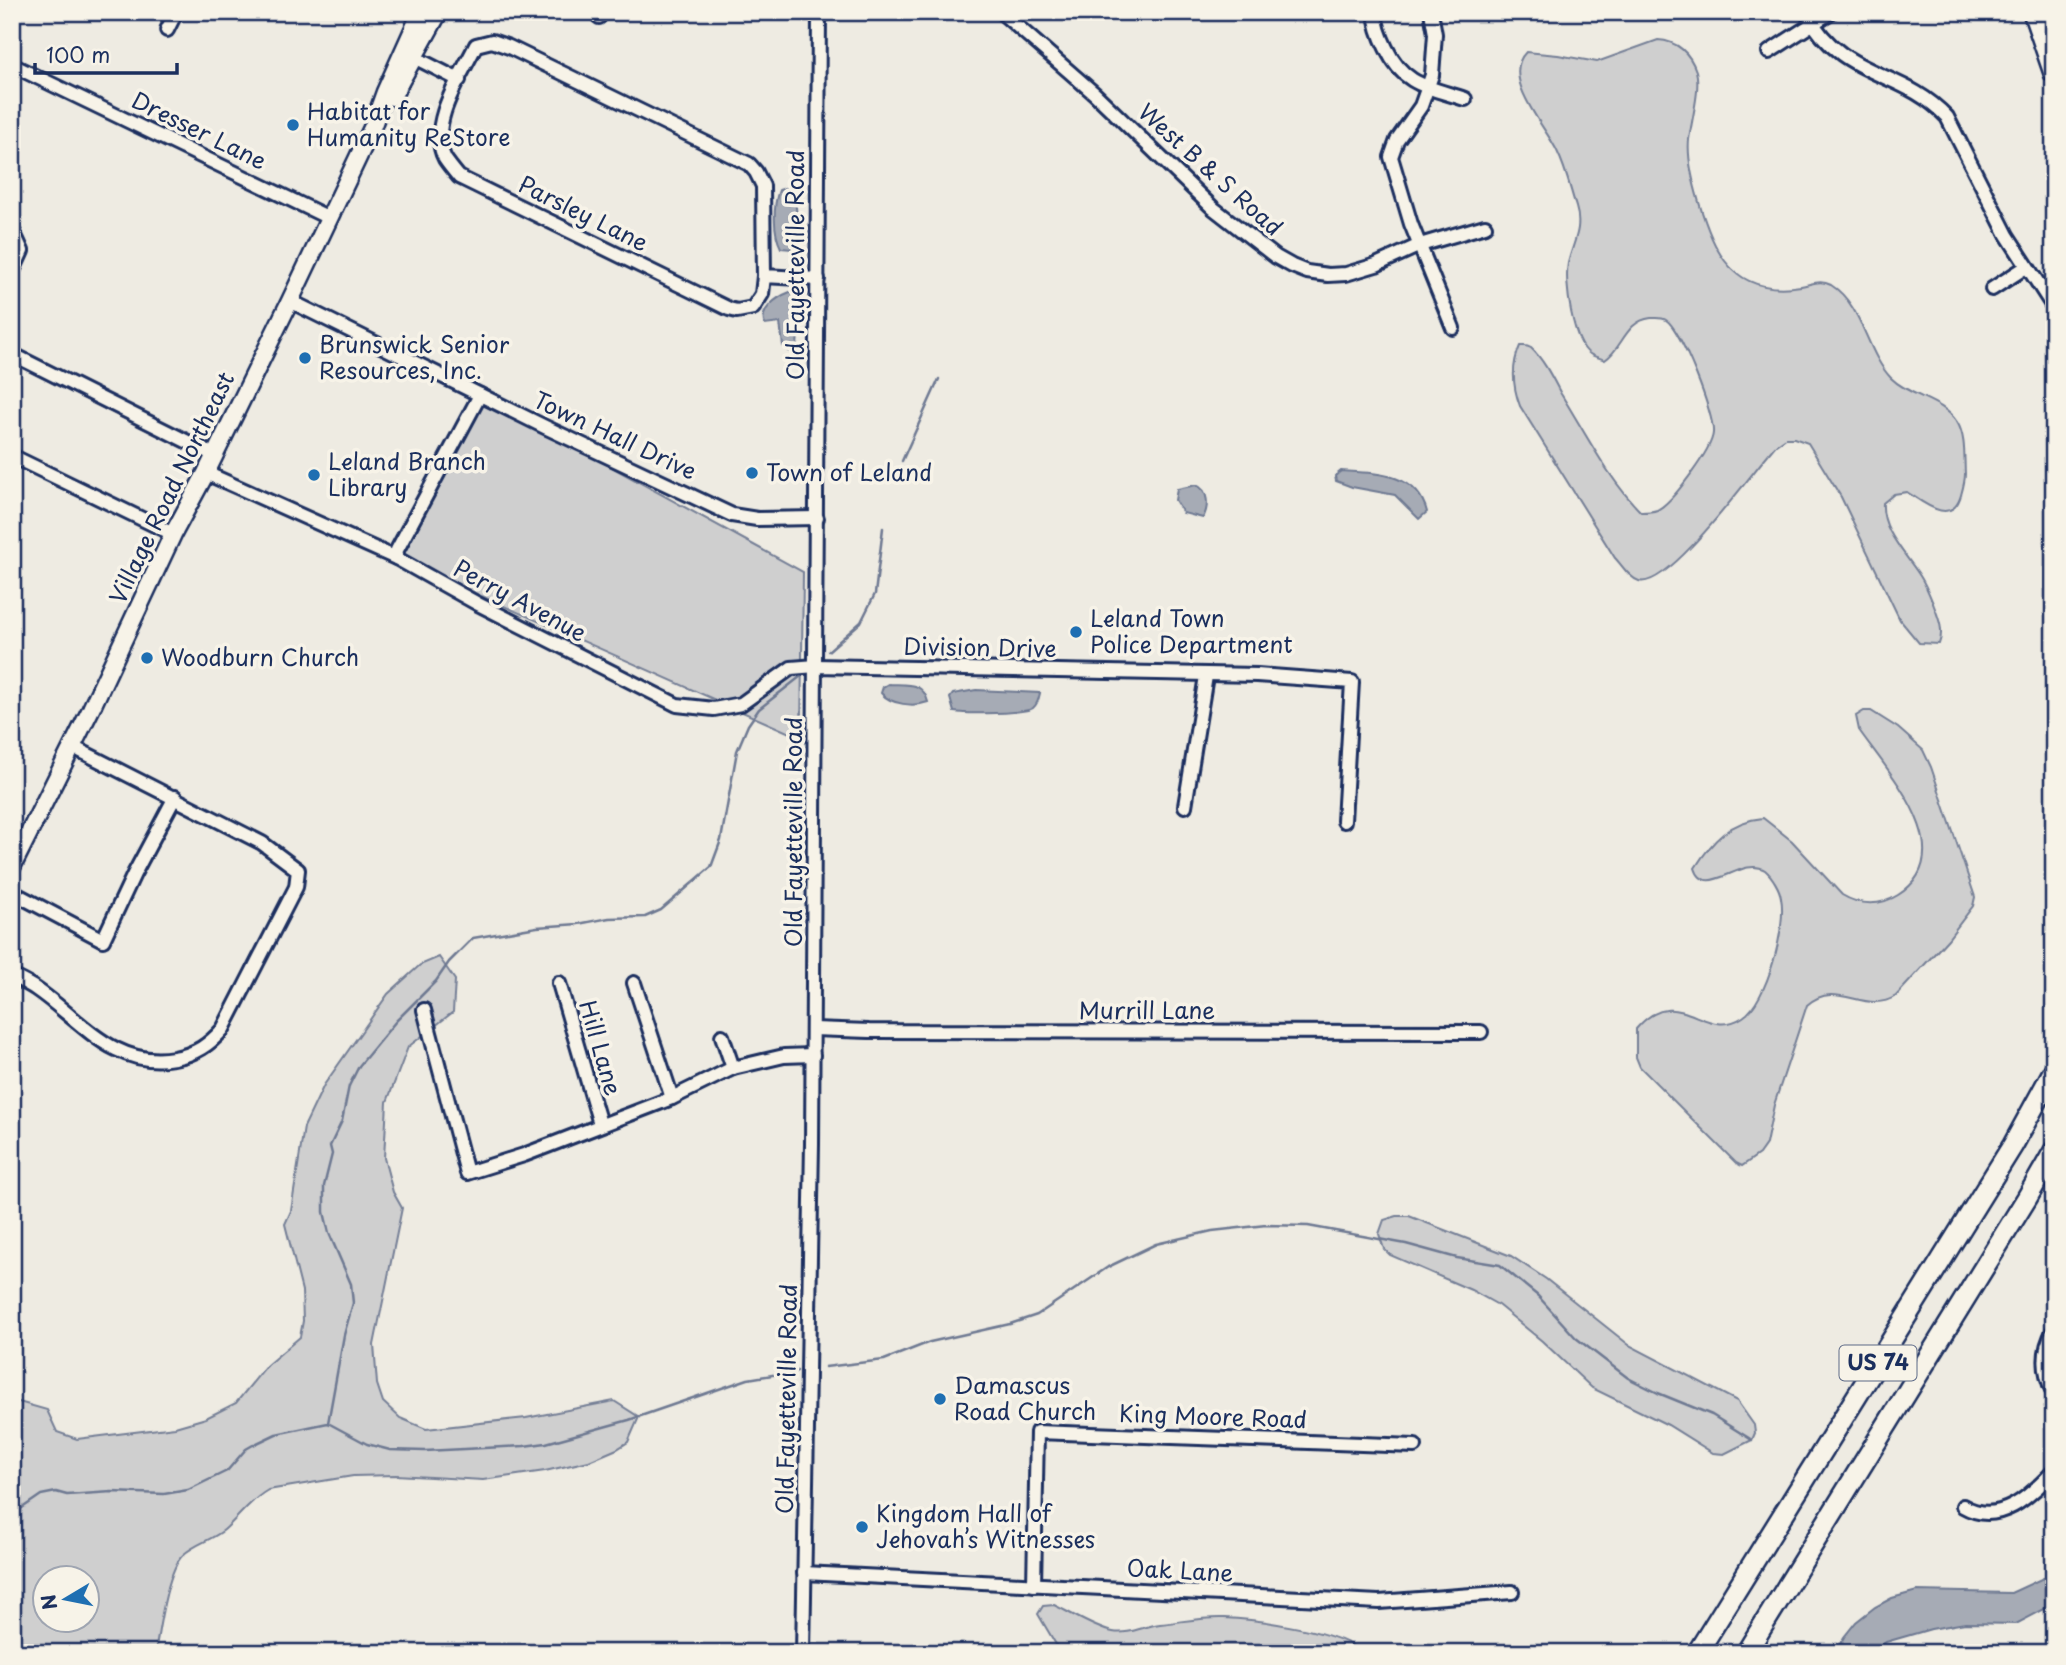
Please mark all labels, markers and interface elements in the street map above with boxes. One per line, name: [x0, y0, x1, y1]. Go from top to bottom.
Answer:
scale bar: [35, 32, 177, 76]
text: 100 m: [46, 38, 110, 70]
street label: Dresser Lane: [126, 82, 273, 178]
place label: Habitat for Humanity ReStore: [307, 93, 511, 154]
street label: West B & S Road: [1131, 94, 1291, 244]
marker: Habitat for Humanity ReStore: [285, 117, 301, 133]
street label: Old Fayetteville Road: [777, 150, 812, 380]
street label: Parsley Lane: [513, 166, 655, 259]
place label: Brunswick Senior Resources, Inc.: [319, 326, 510, 387]
marker: Brunswick Senior Resources, Inc.: [297, 350, 313, 366]
street label: Village Road Northeast: [99, 365, 242, 609]
street label: Town Hall Drive: [528, 382, 703, 488]
place label: Leland Branch Library: [328, 443, 486, 504]
place label: Town of Leland: [766, 454, 932, 489]
marker: Town of Leland: [744, 465, 760, 481]
marker: Leland Branch Library: [306, 467, 322, 483]
street label: Perry Avenue: [448, 550, 593, 649]
place label: Leland Town Police Department: [1090, 600, 1293, 661]
marker: Leland Town Police Department: [1068, 624, 1084, 640]
street label: Division Drive: [903, 628, 1057, 665]
place label: Woodburn Church: [161, 639, 359, 674]
marker: Woodburn Church: [139, 650, 155, 666]
street label: Old Fayetteville Road: [775, 717, 810, 947]
street label: Murrill Lane: [1079, 992, 1215, 1027]
street label: Hill Lane: [571, 996, 632, 1099]
street label: Old Fayetteville Road: [766, 1283, 805, 1514]
road number: US 74: [1840, 1346, 1916, 1380]
place label: Damascus Road Church: [954, 1367, 1096, 1428]
marker: Damascus Road Church: [932, 1391, 948, 1407]
street label: King Moore Road: [1119, 1395, 1308, 1436]
place label: Kingdom Hall of Jehovah’s Witnesses: [876, 1495, 1095, 1556]
marker: Kingdom Hall of Jehovah’s Witnesses: [854, 1519, 870, 1535]
street label: Oak Lane: [1126, 1549, 1234, 1590]
north arrow: [32, 1564, 102, 1634]
text: N: [33, 1592, 63, 1612]

